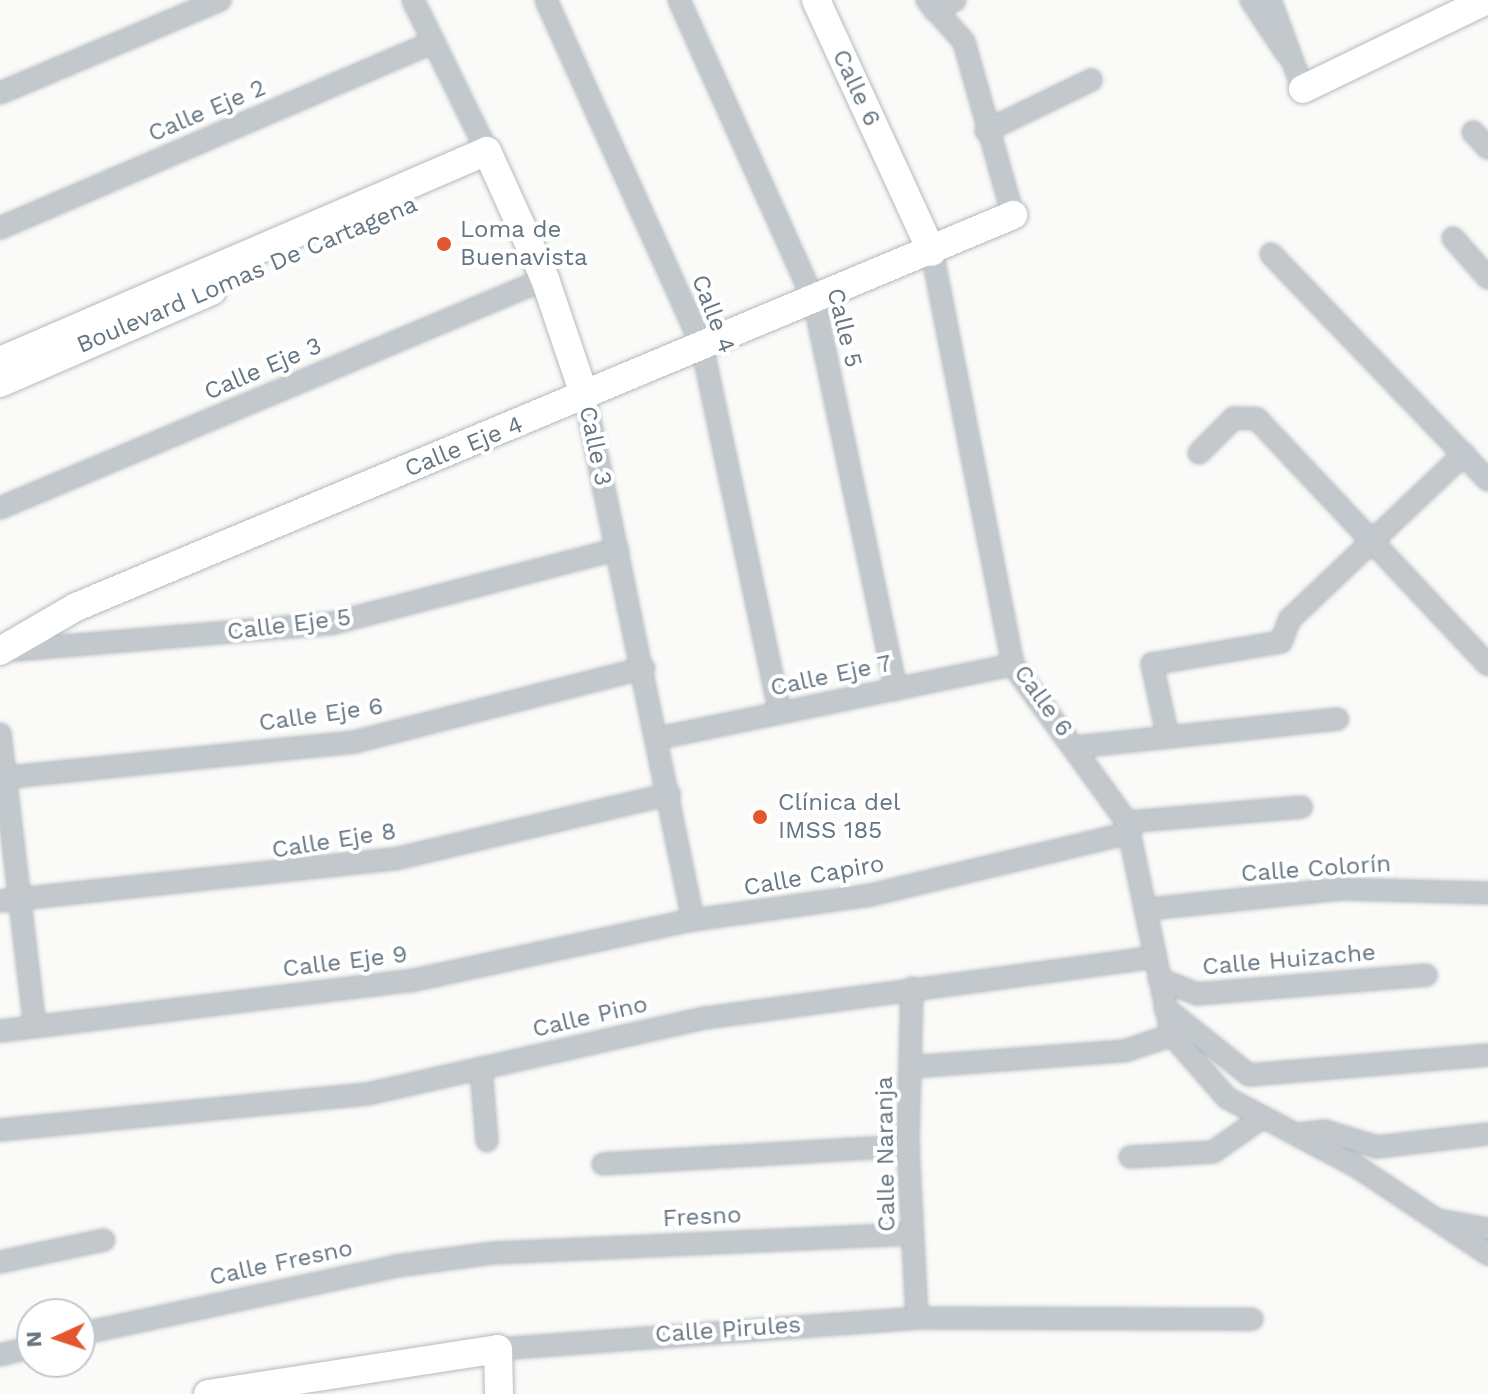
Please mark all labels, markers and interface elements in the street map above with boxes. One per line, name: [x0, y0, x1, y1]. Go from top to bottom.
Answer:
street label: Calle 6: [826, 45, 886, 131]
street label: Calle Eje 2: [144, 73, 270, 149]
street label: Boulevard Lomas De Cartagena: [72, 190, 422, 360]
place label: Loma de Buenavista: [460, 216, 588, 272]
marker: Loma de Buenavista: [435, 235, 453, 253]
street label: Calle 4: [685, 271, 741, 357]
street label: Calle 5: [820, 285, 868, 371]
street label: Calle Eje 3: [200, 331, 326, 407]
street label: Calle 3: [573, 404, 617, 488]
street label: Calle Eje 4: [401, 410, 527, 484]
street label: Calle Eje 5: [225, 603, 353, 647]
street label: Calle Eje 7: [767, 649, 895, 703]
street label: Calle 6: [1007, 660, 1079, 742]
street label: Calle Eje 6: [257, 692, 385, 738]
place label: Clínica del IMSS 185: [778, 789, 901, 845]
marker: Clínica del IMSS 185: [749, 806, 771, 828]
street label: Calle Eje 8: [270, 817, 398, 865]
street label: Calle Capiro: [742, 849, 886, 903]
street label: Calle Colorín: [1240, 849, 1392, 889]
street label: Calle Huizache: [1201, 938, 1377, 982]
street label: Calle Eje 9: [281, 940, 409, 984]
street label: Calle Pino: [530, 990, 650, 1044]
street label: Calle Naranja: [870, 1076, 902, 1232]
street label: Fresno: [662, 1201, 742, 1233]
street label: Calle Fresno: [207, 1234, 355, 1292]
north arrow: [16, 1298, 96, 1378]
street label: Calle Pirules: [654, 1311, 802, 1349]
text: N: [21, 1330, 46, 1348]

